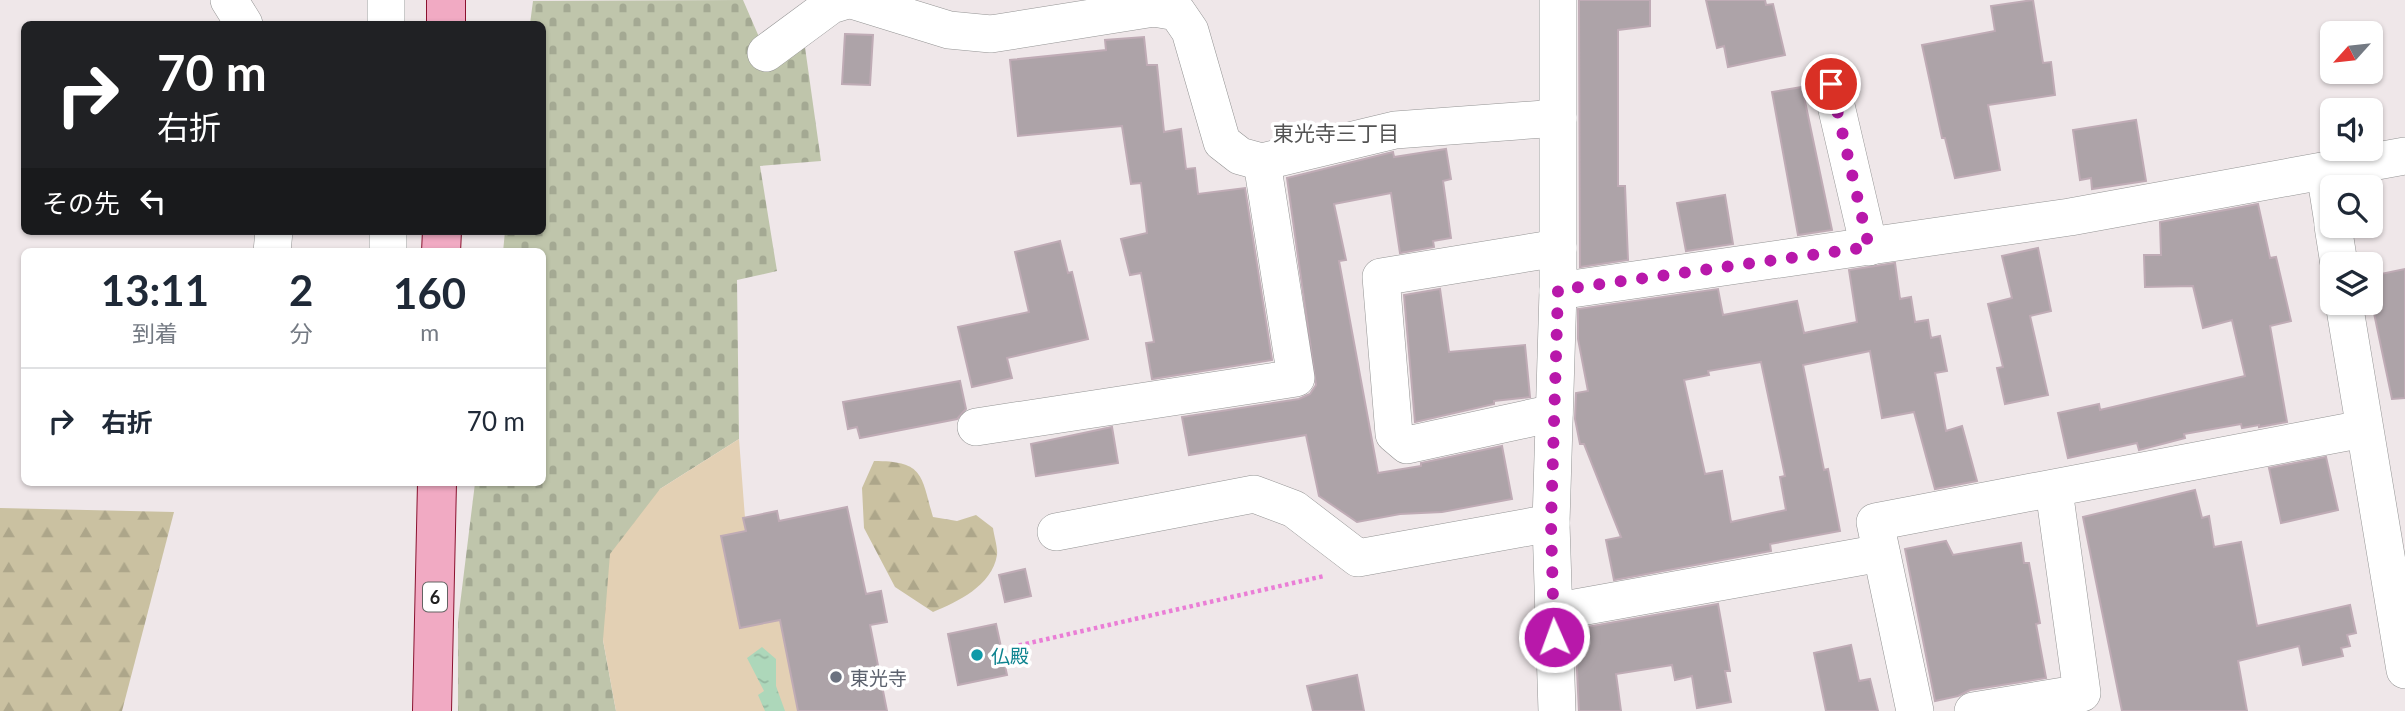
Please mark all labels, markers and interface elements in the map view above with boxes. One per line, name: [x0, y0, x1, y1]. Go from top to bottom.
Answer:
north arrow: [2320, 21, 2384, 84]
map controls: [2320, 21, 2383, 315]
text: 70 m: [157, 43, 267, 101]
icon: right: [42, 49, 133, 140]
pin: [1801, 54, 1861, 114]
icon: arrive: [1812, 65, 1850, 103]
button: sound: [2320, 98, 2383, 161]
text: 右折: [157, 107, 221, 146]
district label: 東光寺三丁目: [1273, 120, 1399, 145]
button: search: [2320, 175, 2383, 238]
icon: left: [134, 182, 172, 220]
text: その先: [42, 187, 120, 219]
button: layers: [2320, 252, 2383, 315]
text: 13:11: [101, 265, 209, 315]
text: 2: [289, 265, 313, 315]
text: 160: [393, 268, 466, 318]
text: m: [420, 318, 439, 346]
text: 到着: [132, 319, 178, 347]
text: 分: [290, 319, 313, 347]
icon: right: [42, 402, 80, 440]
text: 70 m: [467, 405, 525, 437]
text: 右折: [101, 406, 153, 438]
road number: 6: [423, 582, 447, 612]
position arrow: [1517, 600, 1591, 674]
place label: 仏殿: [991, 644, 1029, 667]
marker: 仏殿: [969, 647, 985, 663]
place label: 東光寺: [850, 666, 907, 689]
marker: 東光寺: [828, 669, 844, 685]

